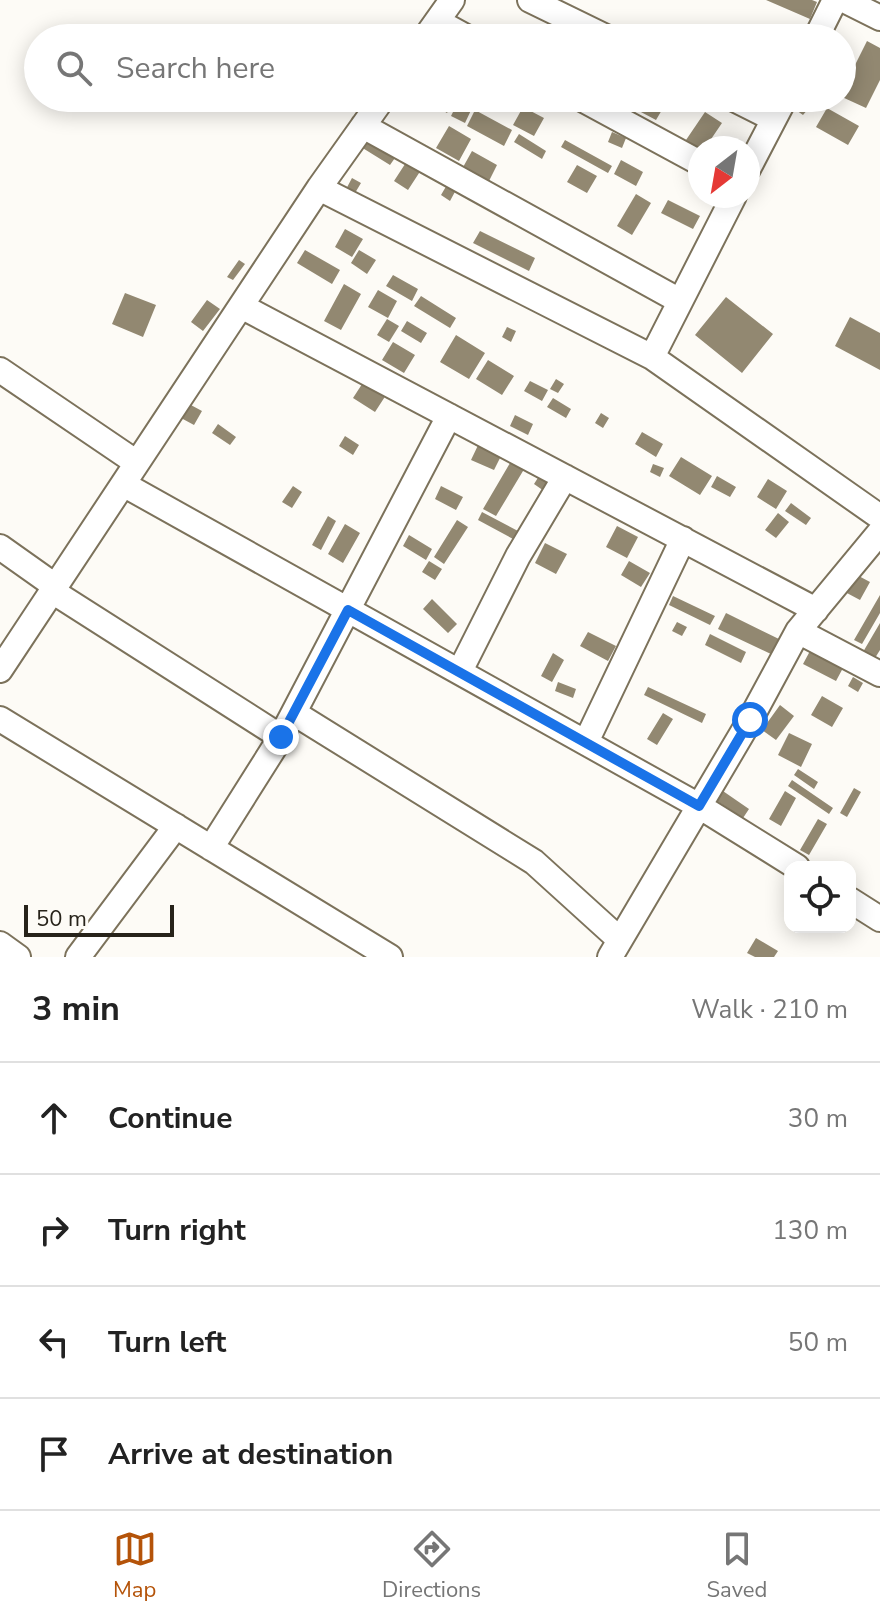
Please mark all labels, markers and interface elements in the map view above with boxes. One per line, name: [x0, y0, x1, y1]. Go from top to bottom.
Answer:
search box: [24, 24, 856, 112]
icon: search: [52, 46, 96, 90]
text: Search here: [116, 48, 275, 89]
north arrow: [688, 136, 760, 208]
route start: [732, 702, 768, 738]
route end: [263, 719, 299, 755]
map controls: [784, 861, 856, 933]
button: locate: [784, 861, 856, 933]
scale bar: [24, 901, 174, 937]
text: 50 m: [36, 904, 87, 934]
text: 3 min: [32, 986, 120, 1032]
text: Walk · 210 m: [691, 992, 848, 1027]
icon: ahead: [32, 1096, 76, 1140]
text: Continue: [108, 1098, 233, 1139]
text: 30 m: [788, 1101, 848, 1136]
icon: right: [32, 1208, 76, 1252]
text: Turn right: [108, 1210, 246, 1251]
text: 130 m: [772, 1213, 848, 1248]
icon: left: [32, 1320, 76, 1364]
text: Turn left: [108, 1322, 226, 1363]
text: 50 m: [788, 1325, 848, 1360]
icon: arrive: [32, 1432, 76, 1476]
text: Arrive at destination: [108, 1434, 393, 1475]
tab: Map: [113, 1527, 157, 1605]
tab: Directions: [382, 1527, 481, 1605]
tab: Saved: [707, 1527, 767, 1605]

